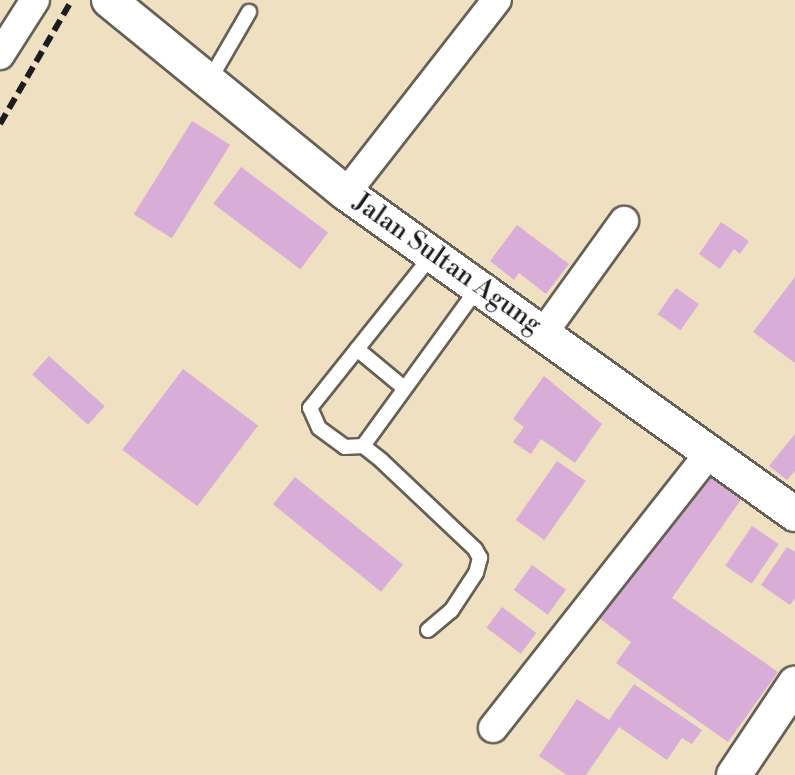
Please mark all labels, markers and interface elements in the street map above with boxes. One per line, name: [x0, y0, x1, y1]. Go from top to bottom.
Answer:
street label: Jalan Sultan Agung: [347, 187, 547, 341]

